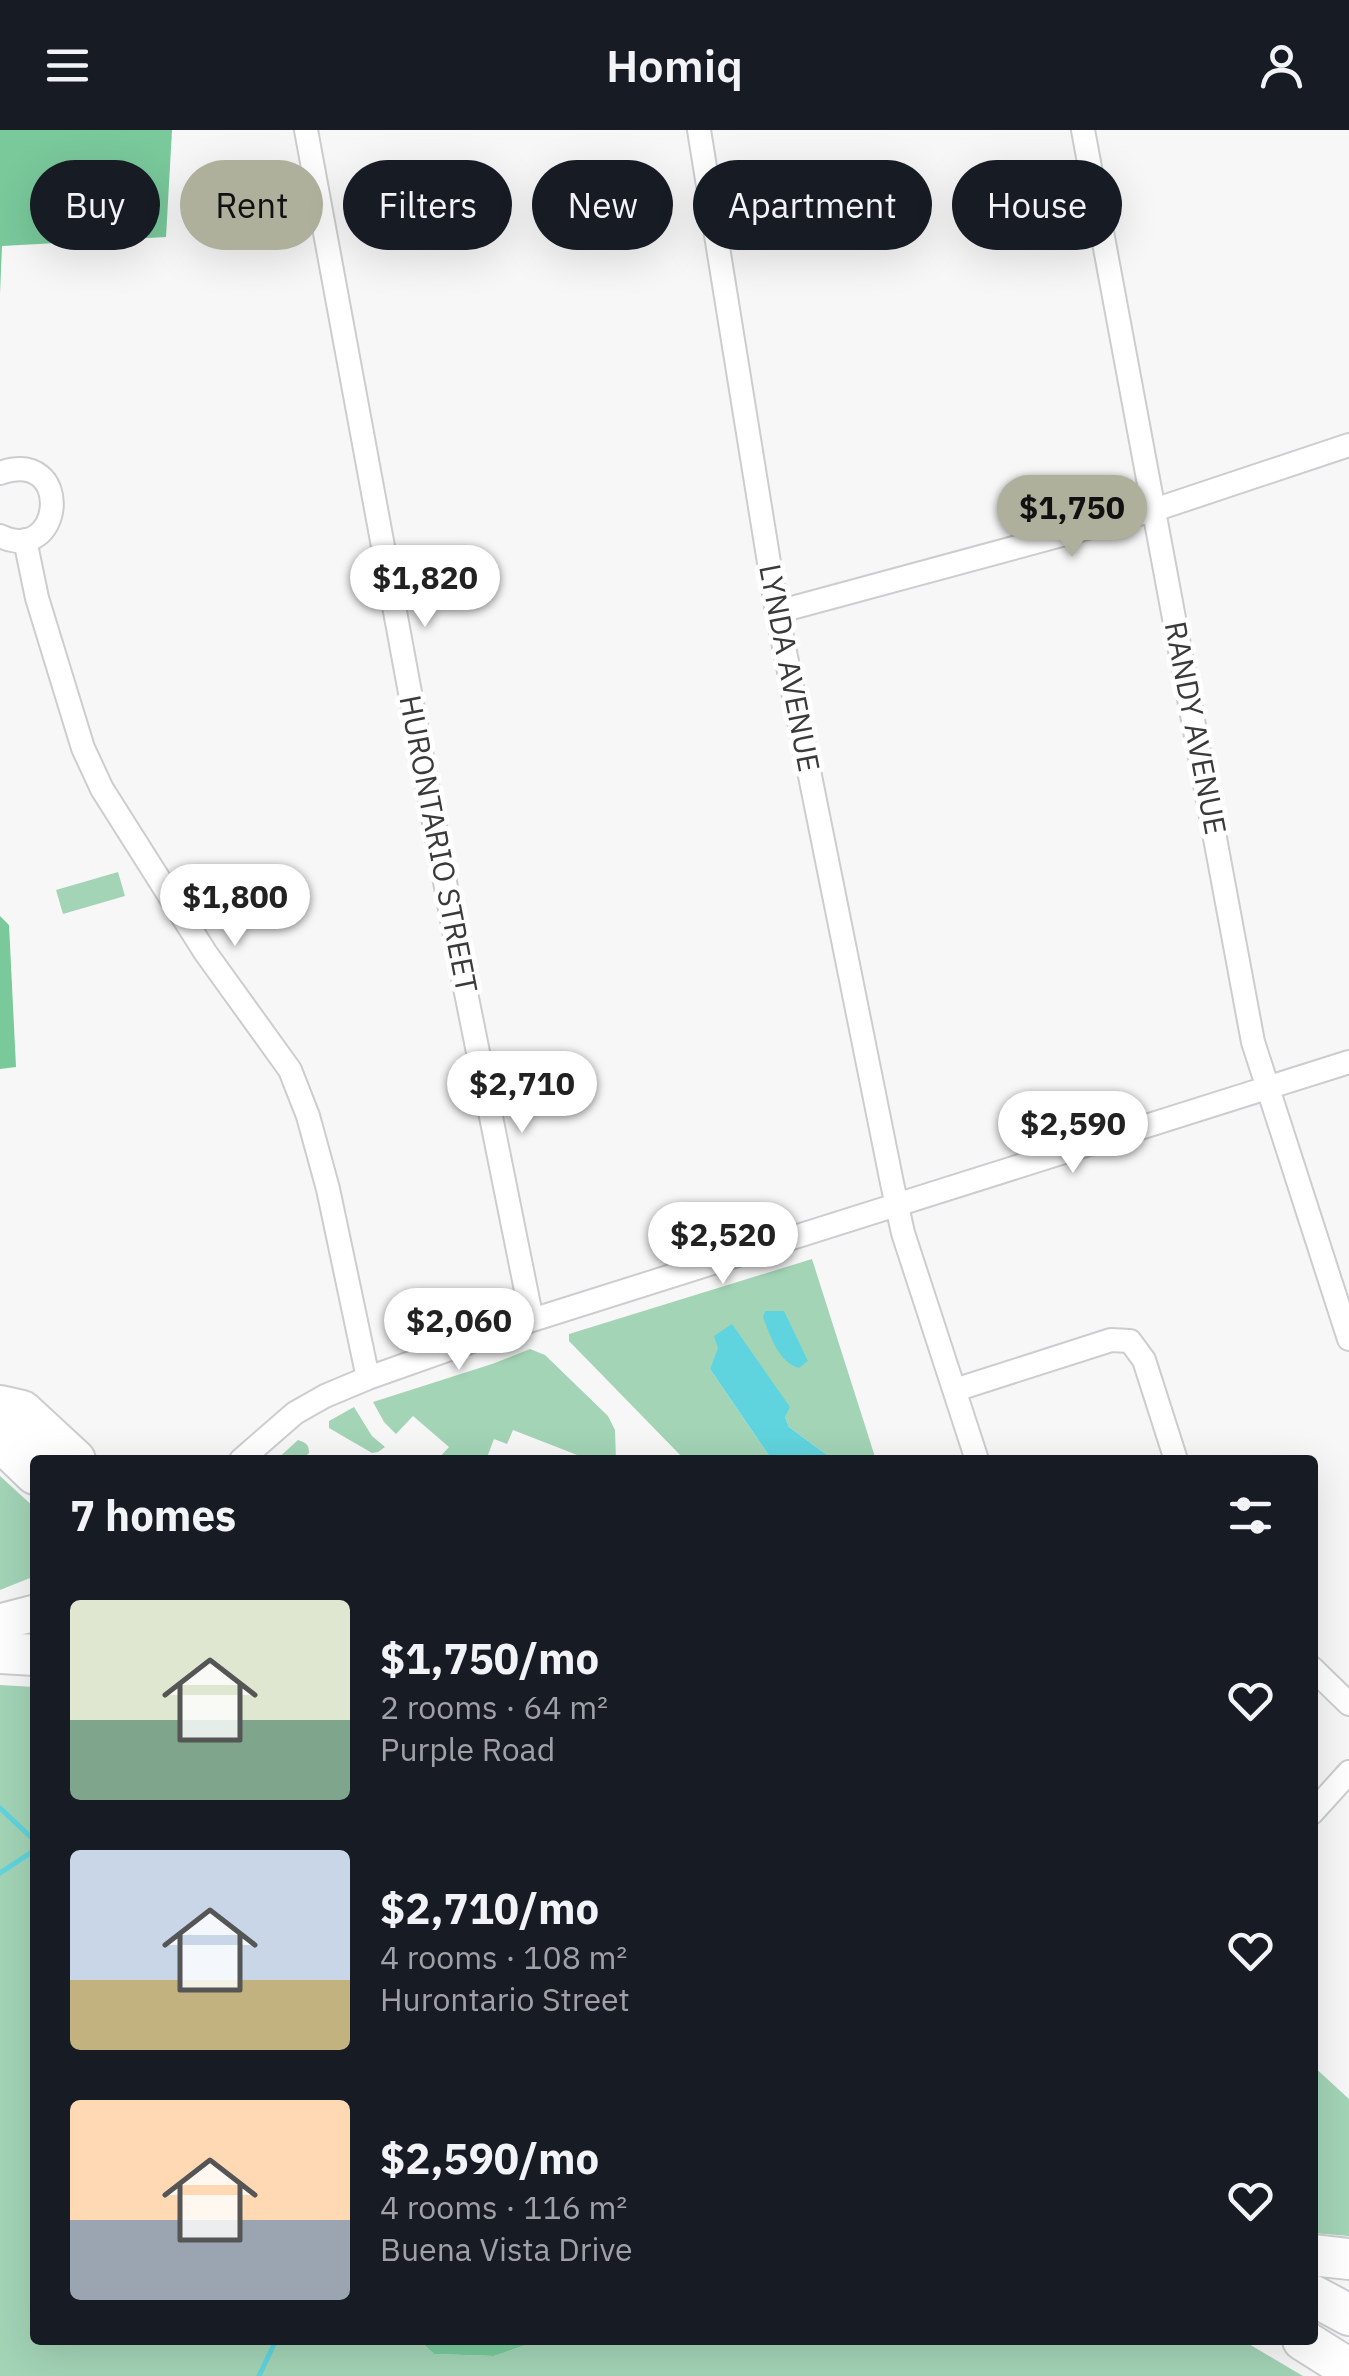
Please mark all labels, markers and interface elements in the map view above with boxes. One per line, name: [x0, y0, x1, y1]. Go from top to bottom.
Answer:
text: Homiq: [606, 36, 743, 94]
icon: menu: [40, 38, 95, 93]
icon: person: [1254, 38, 1309, 93]
chip: Buy: [30, 160, 160, 250]
chip: Rent: [180, 160, 323, 250]
chip: Filters: [343, 160, 512, 250]
chip: New: [532, 160, 673, 250]
chip: Apartment: [693, 160, 932, 250]
chip: House: [952, 160, 1122, 250]
pin: $1,750: [991, 475, 1153, 560]
text: $1,750: [1019, 486, 1125, 528]
pin: $1,820: [344, 545, 506, 630]
text: $1,820: [372, 556, 478, 598]
street label: LYNDA AVENUE: [751, 561, 830, 775]
street label: RANDY AVENUE: [1157, 618, 1236, 838]
street label: HURONTARIO STREET: [391, 692, 487, 996]
pin: $1,800: [154, 864, 316, 949]
text: $1,800: [182, 875, 288, 917]
pin: $2,710: [441, 1051, 603, 1136]
text: $2,710: [469, 1062, 575, 1104]
pin: $2,590: [992, 1091, 1154, 1176]
text: $2,590: [1020, 1102, 1126, 1144]
pin: $2,520: [642, 1202, 804, 1287]
text: $2,520: [670, 1213, 776, 1255]
pin: $2,060: [378, 1288, 540, 1373]
text: $2,060: [406, 1299, 512, 1341]
text: 7 homes: [70, 1488, 236, 1543]
icon: filters: [1223, 1488, 1278, 1543]
text: $1,750/mo: [380, 1631, 599, 1686]
icon: home: [150, 1640, 270, 1760]
icon: heart: [1223, 1673, 1278, 1728]
text: 2 rooms · 64 m²: [380, 1686, 608, 1728]
text: Purple Road: [380, 1728, 555, 1770]
text: $2,710/mo: [380, 1881, 599, 1936]
icon: home: [150, 1890, 270, 2010]
icon: heart: [1223, 1923, 1278, 1978]
text: 4 rooms · 108 m²: [380, 1936, 627, 1978]
text: Hurontario Street: [380, 1978, 630, 2020]
text: $2,590/mo: [380, 2131, 599, 2186]
icon: home: [150, 2140, 270, 2260]
icon: heart: [1223, 2173, 1278, 2228]
text: 4 rooms · 116 m²: [380, 2186, 627, 2228]
text: Buena Vista Drive: [380, 2228, 632, 2270]

